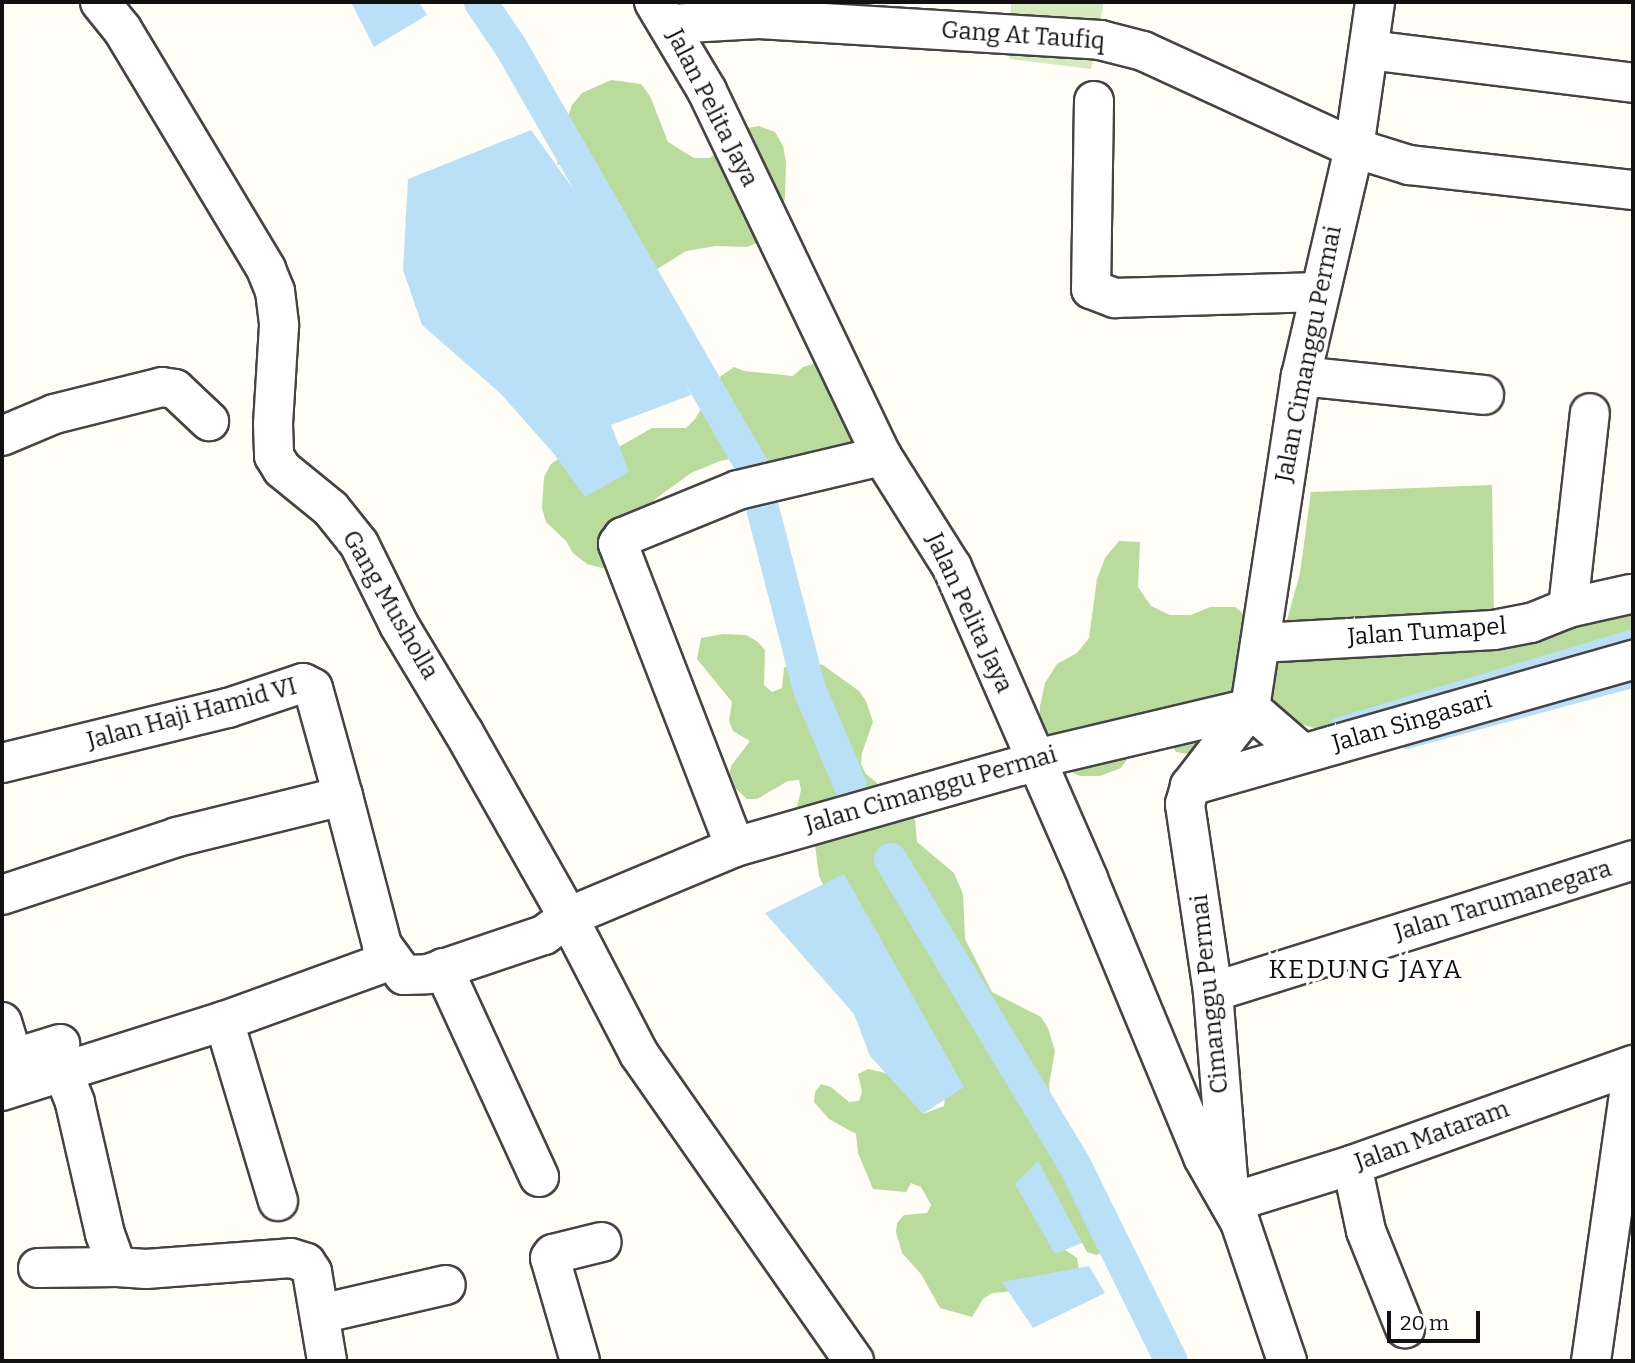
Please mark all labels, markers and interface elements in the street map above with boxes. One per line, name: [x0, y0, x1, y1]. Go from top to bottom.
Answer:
street label: Gang At Taufiq: [940, 16, 1106, 56]
street label: Jalan Pelita Jaya: [660, 24, 764, 192]
street label: Jalan Cimanggu Permai: [1270, 223, 1348, 485]
street label: Gang Musholla: [336, 525, 444, 685]
street label: Jalan Pelita Jaya: [919, 529, 1019, 697]
street label: Jalan Tumapel: [1347, 612, 1507, 652]
street label: Jalan Haji Hamid VI: [84, 672, 300, 756]
street label: Jalan Singasari: [1329, 685, 1495, 759]
street label: Jalan Cimanggu Permai: [802, 740, 1060, 840]
street label: Jalan Tarumanegara: [1391, 854, 1615, 948]
street label: Cimanggu Permai: [1185, 893, 1235, 1095]
district label: KEDUNG JAYA: [1270, 954, 1462, 986]
street label: Jalan Mataram: [1351, 1095, 1513, 1177]
scale bar: [1390, 1296, 1483, 1340]
text: 20 m: [1400, 1310, 1449, 1336]

